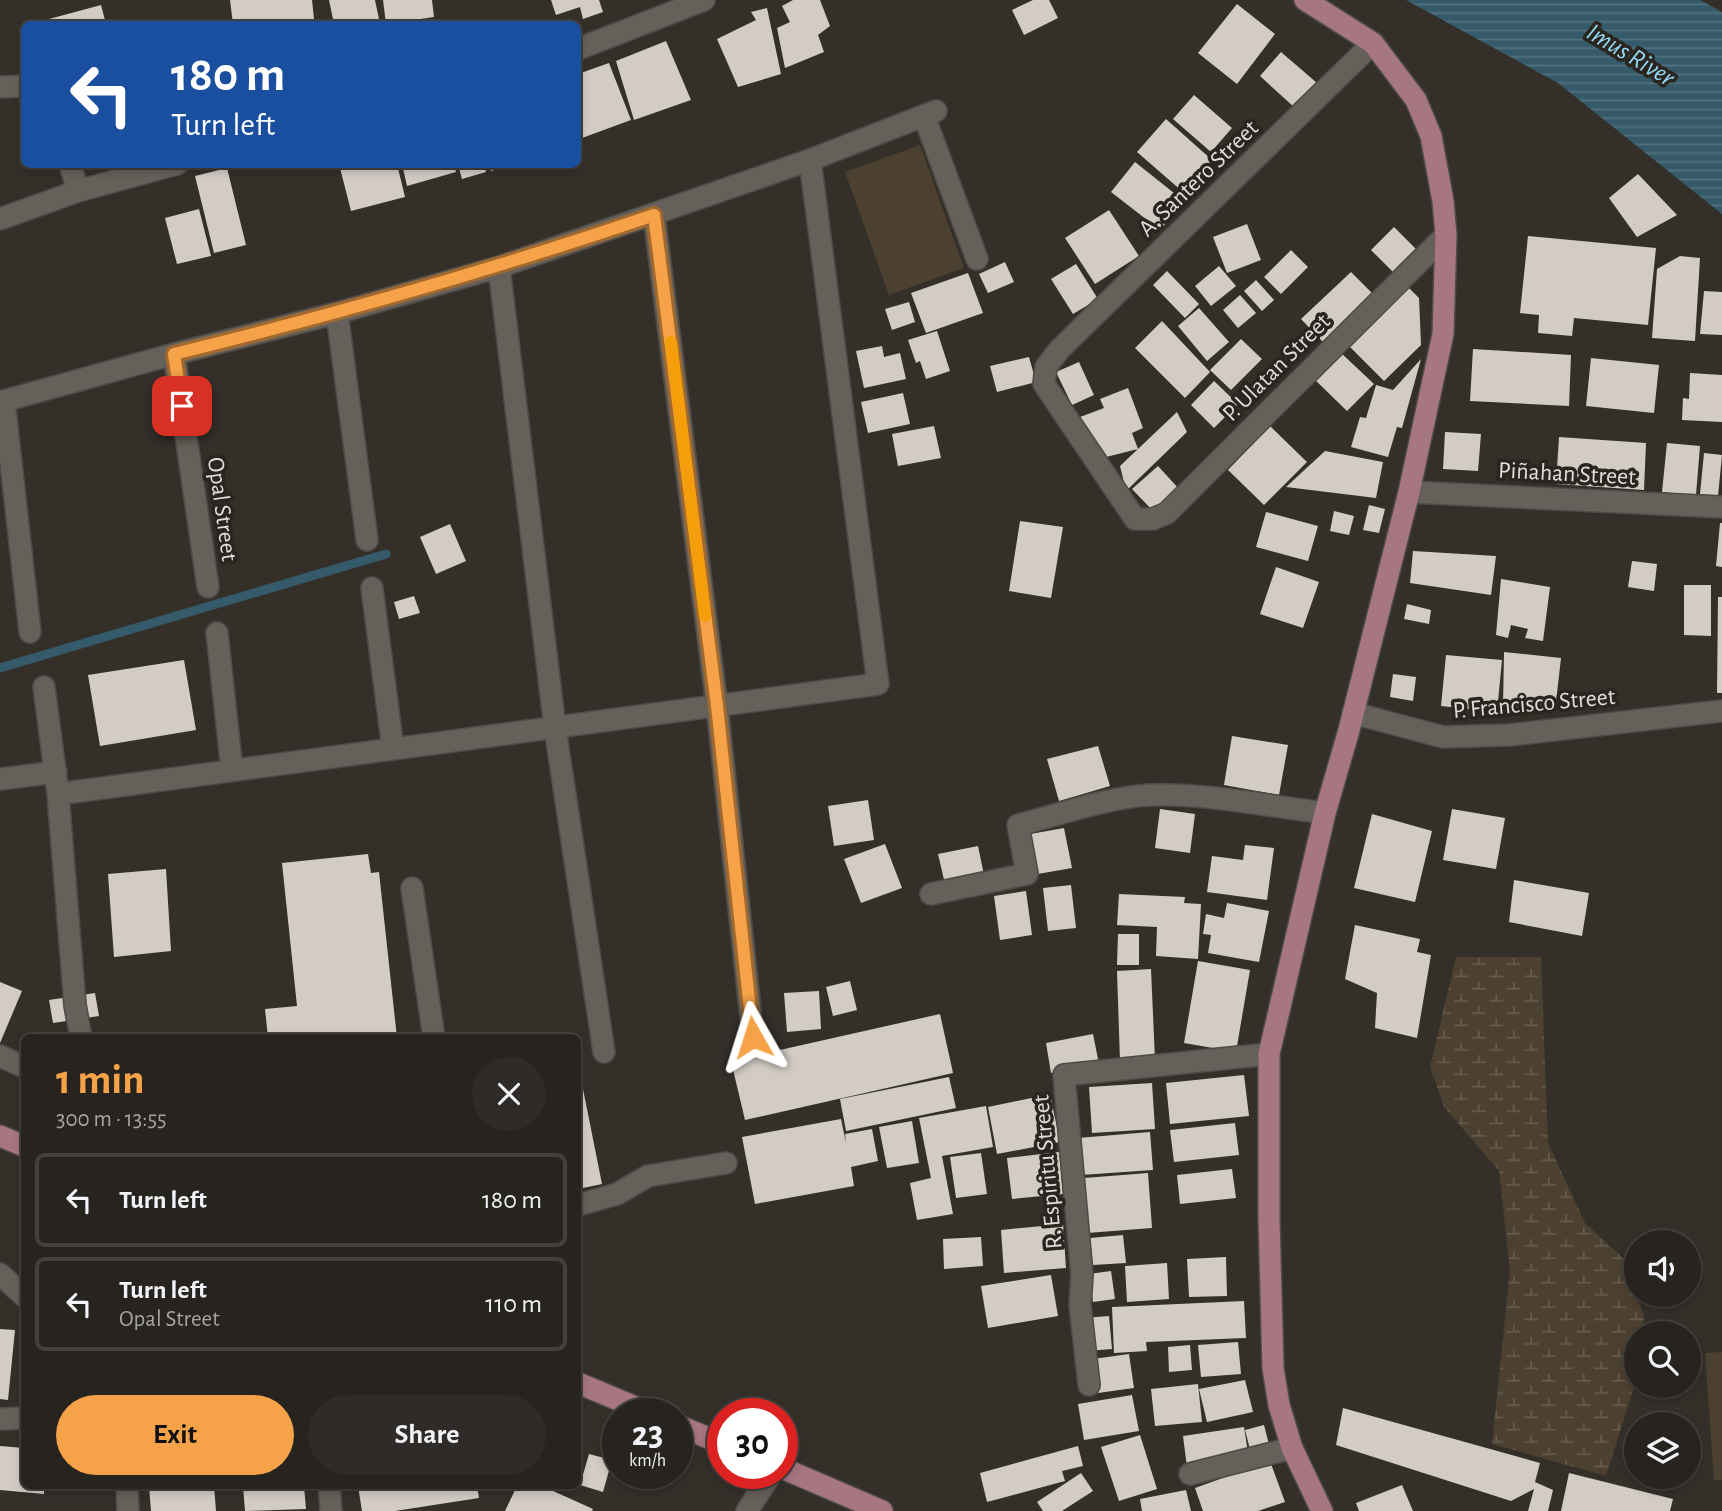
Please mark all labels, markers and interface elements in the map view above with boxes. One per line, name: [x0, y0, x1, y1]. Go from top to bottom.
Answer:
water label: Imus River: [1582, 19, 1680, 92]
icon: left: [56, 49, 147, 140]
text: 180 m: [171, 51, 285, 100]
text: Turn left: [171, 109, 275, 141]
street label: A. Santero Street: [1134, 116, 1263, 241]
street label: P. Ulatan Street: [1218, 309, 1335, 426]
pin: [152, 376, 212, 436]
icon: arrive: [163, 387, 201, 425]
street label: Opal Street: [203, 456, 241, 563]
street label: Piñahan Street: [1497, 458, 1637, 490]
street label: P. Francisco Street: [1452, 685, 1617, 723]
position arrow: [716, 1000, 790, 1074]
button: close: [472, 1057, 546, 1131]
text: 1 min: [56, 1059, 145, 1101]
street label: R. Espiritu Street: [1029, 1093, 1067, 1250]
text: 300 m · 13:55: [56, 1108, 167, 1131]
icon: left: [60, 1181, 98, 1219]
text: Turn left: [119, 1187, 207, 1213]
text: 180 m: [482, 1187, 542, 1213]
map controls: [1624, 1230, 1701, 1489]
button: sound: [1624, 1230, 1701, 1307]
text: Turn left: [119, 1277, 207, 1303]
icon: left: [60, 1285, 98, 1323]
text: 110 m: [485, 1291, 542, 1317]
text: Opal Street: [119, 1308, 220, 1331]
button: search: [1624, 1321, 1701, 1398]
button: Exit: [56, 1395, 294, 1475]
button: Share: [308, 1395, 546, 1475]
speed limit sign: 30: [707, 1398, 798, 1489]
button: layers: [1624, 1412, 1701, 1489]
text: 23: [632, 1417, 663, 1452]
text: km/h: [629, 1452, 666, 1470]

